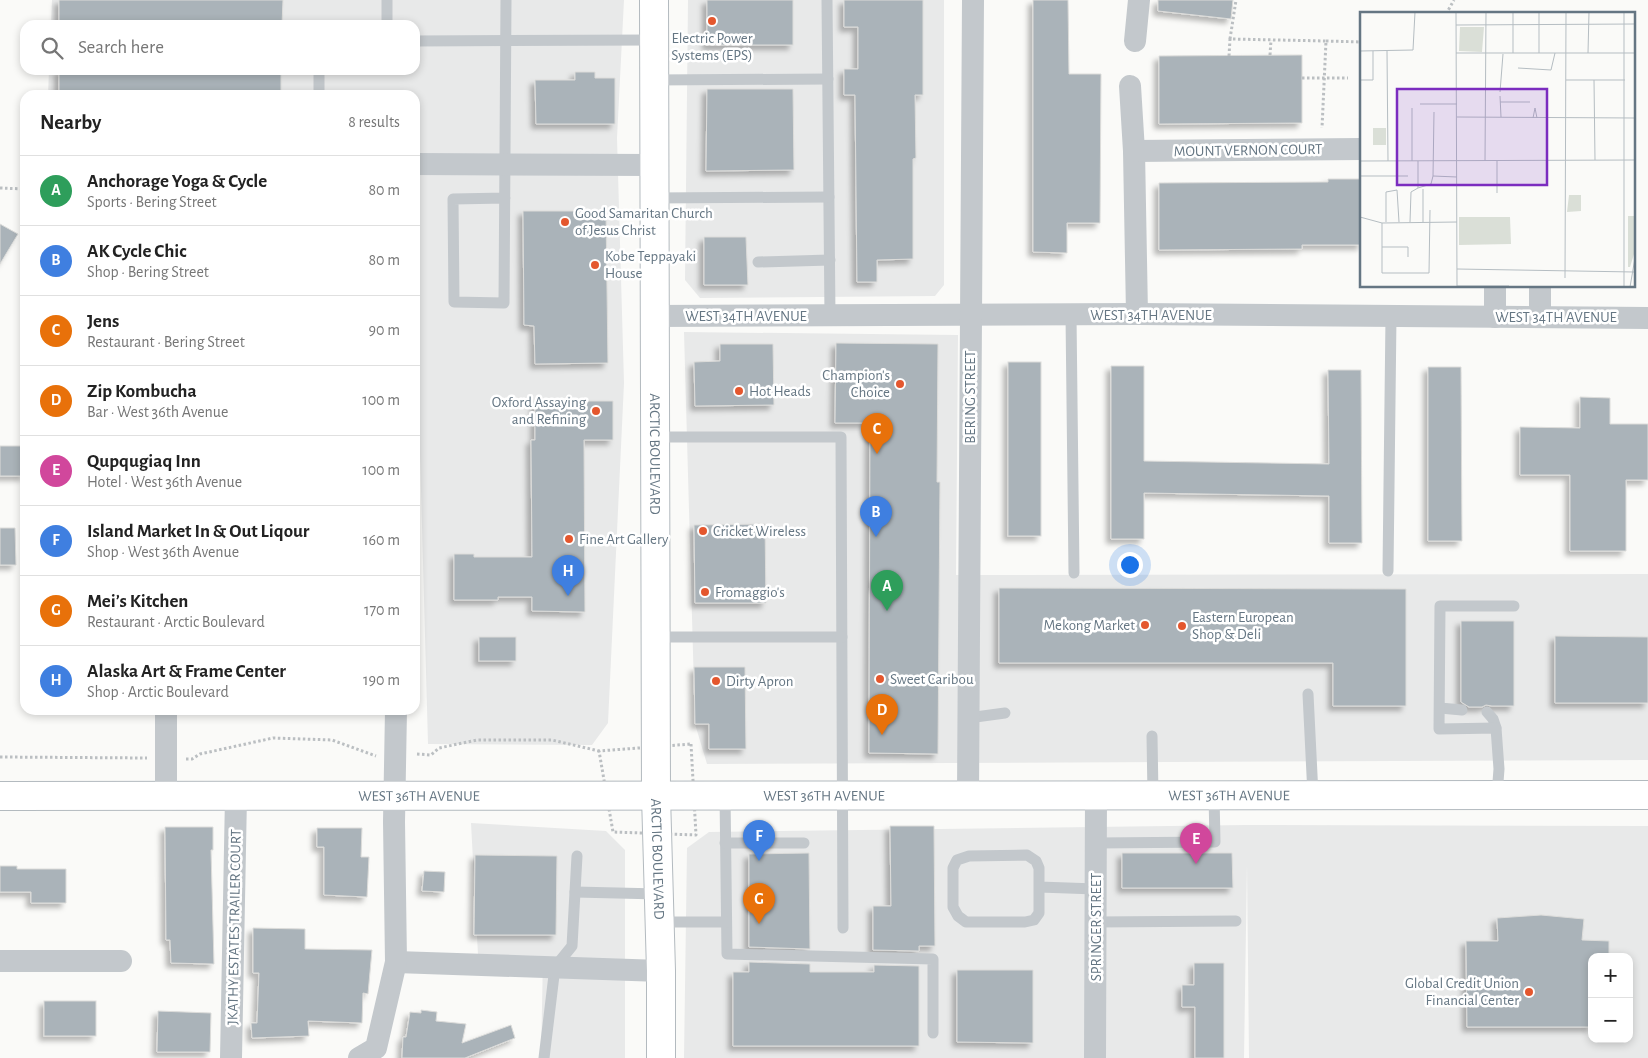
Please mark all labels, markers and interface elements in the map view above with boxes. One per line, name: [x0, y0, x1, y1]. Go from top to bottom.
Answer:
inset map: [1360, 12, 1636, 288]
marker: Electric Power Systems (EPS): [706, 15, 718, 27]
search box: [20, 20, 420, 75]
place label: Electric Power Systems (EPS): [671, 31, 753, 63]
icon: search: [38, 34, 66, 62]
text: Search here: [78, 38, 164, 57]
text: Nearby: [40, 112, 101, 133]
text: 8 results: [348, 114, 400, 130]
street label: MOUNT VERNON COURT: [1174, 142, 1323, 159]
text: Anchorage Yoga & Cycle: [87, 172, 267, 191]
text: A: [51, 182, 61, 198]
text: 80 m: [369, 182, 400, 198]
text: Sports · Bering Street: [87, 194, 217, 210]
place label: Good Samaritan Church of Jesus Christ: [575, 206, 713, 238]
marker: Good Samaritan Church of Jesus Christ: [559, 216, 571, 228]
text: AK Cycle Chic: [87, 242, 187, 261]
place label: Kobe Teppayaki House: [605, 249, 696, 281]
text: B: [51, 252, 61, 268]
text: 80 m: [369, 252, 400, 268]
marker: Kobe Teppayaki House: [589, 259, 601, 271]
text: Shop · Bering Street: [87, 264, 209, 280]
street label: WEST 34TH AVENUE: [1090, 308, 1212, 323]
street label: WEST 34TH AVENUE: [685, 309, 807, 324]
street label: WEST 34TH AVENUE: [1495, 310, 1617, 325]
text: Jens: [87, 312, 119, 331]
text: C: [52, 322, 60, 338]
text: 90 m: [369, 322, 400, 338]
text: Restaurant · Bering Street: [87, 334, 245, 350]
street label: BERING STREET: [963, 350, 978, 444]
place label: Champion's Choice: [822, 368, 890, 400]
marker: Champion's Choice: [894, 378, 906, 390]
text: Zip Kombucha: [87, 382, 197, 401]
place label: Hot Heads: [749, 384, 811, 399]
marker: Hot Heads: [733, 385, 745, 397]
text: D: [51, 392, 61, 408]
text: 100 m: [362, 392, 400, 408]
street label: ARCTIC BOULEVARD: [647, 393, 662, 515]
place label: Oxford Assaying and Refining: [492, 395, 587, 427]
text: Bar · West 36th Avenue: [87, 404, 228, 420]
marker: Oxford Assaying and Refining: [590, 405, 602, 417]
pin: C: [861, 413, 893, 454]
text: Qupqugiaq Inn: [87, 452, 201, 471]
text: E: [52, 462, 60, 478]
text: 100 m: [362, 462, 400, 478]
text: Hotel · West 36th Avenue: [87, 474, 242, 490]
pin: B: [860, 496, 892, 537]
text: Island Market In & Out Liqour: [87, 522, 309, 541]
place label: Cricket Wireless: [713, 524, 806, 539]
marker: Cricket Wireless: [697, 525, 709, 537]
text: F: [52, 532, 60, 548]
text: 160 m: [363, 532, 400, 548]
place label: Fine Art Gallery: [579, 532, 669, 547]
marker: Fine Art Gallery: [563, 533, 575, 545]
text: Shop · West 36th Avenue: [87, 544, 239, 560]
your location: [1117, 552, 1143, 578]
pin: H: [552, 555, 584, 596]
pin: A: [871, 570, 903, 611]
place label: Fromaggio's: [715, 585, 785, 600]
marker: Fromaggio's: [699, 586, 711, 598]
text: Mei’s Kitchen: [87, 592, 188, 611]
text: G: [51, 602, 61, 618]
text: 170 m: [364, 602, 400, 618]
place label: Eastern European Shop & Deli: [1192, 610, 1294, 642]
text: Restaurant · Arctic Boulevard: [87, 614, 265, 630]
place label: Mekong Market: [1044, 618, 1135, 633]
marker: Mekong Market: [1139, 619, 1151, 631]
marker: Eastern European Shop & Deli: [1176, 620, 1188, 632]
text: Alaska Art & Frame Center: [87, 662, 286, 681]
text: H: [50, 672, 62, 688]
text: 190 m: [363, 672, 400, 688]
place label: Sweet Caribou: [890, 672, 974, 687]
marker: Sweet Caribou: [874, 673, 886, 685]
place label: Dirty Apron: [726, 674, 793, 689]
marker: Dirty Apron: [710, 675, 722, 687]
text: Shop · Arctic Boulevard: [87, 684, 229, 700]
pin: D: [866, 694, 898, 735]
street label: WEST 36TH AVENUE: [763, 788, 885, 804]
street label: WEST 36TH AVENUE: [1168, 788, 1290, 803]
street label: WEST 36TH AVENUE: [358, 789, 480, 804]
street label: ARCTIC BOULEVARD: [648, 798, 667, 920]
pin: F: [743, 820, 775, 861]
pin: E: [1180, 823, 1212, 864]
street label: JKATHY ESTATES TRAILER COURT: [225, 828, 244, 1025]
street label: SPRINGER STREET: [1089, 872, 1104, 981]
pin: G: [743, 883, 775, 924]
map controls: [1588, 953, 1633, 1043]
button: +: [1588, 953, 1633, 998]
place label: Global Credit Union Financial Center: [1405, 976, 1519, 1008]
marker: Global Credit Union Financial Center: [1523, 986, 1535, 998]
button: −: [1588, 998, 1633, 1043]

